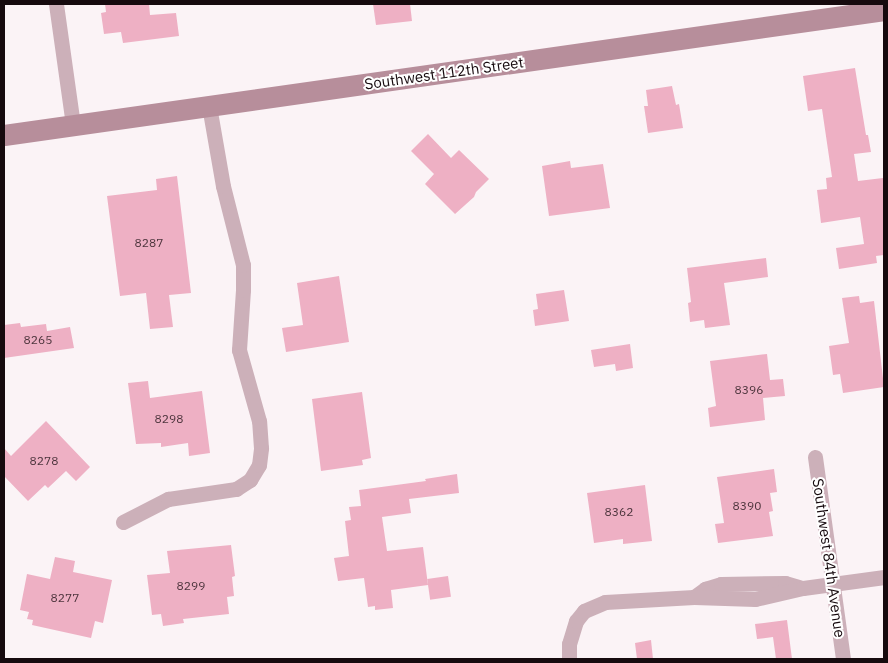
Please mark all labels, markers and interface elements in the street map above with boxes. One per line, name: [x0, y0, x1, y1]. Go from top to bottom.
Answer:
street label: Southwest 112th Street: [363, 53, 525, 93]
house number: 8287: [135, 236, 163, 250]
house number: 8265: [24, 333, 52, 347]
house number: 8396: [735, 383, 763, 397]
house number: 8298: [155, 412, 183, 426]
house number: 8278: [30, 454, 58, 468]
street label: Southwest 84th Avenue: [809, 477, 849, 639]
house number: 8390: [733, 499, 761, 513]
house number: 8362: [605, 505, 633, 519]
house number: 8299: [177, 579, 205, 593]
house number: 8277: [51, 591, 79, 605]

